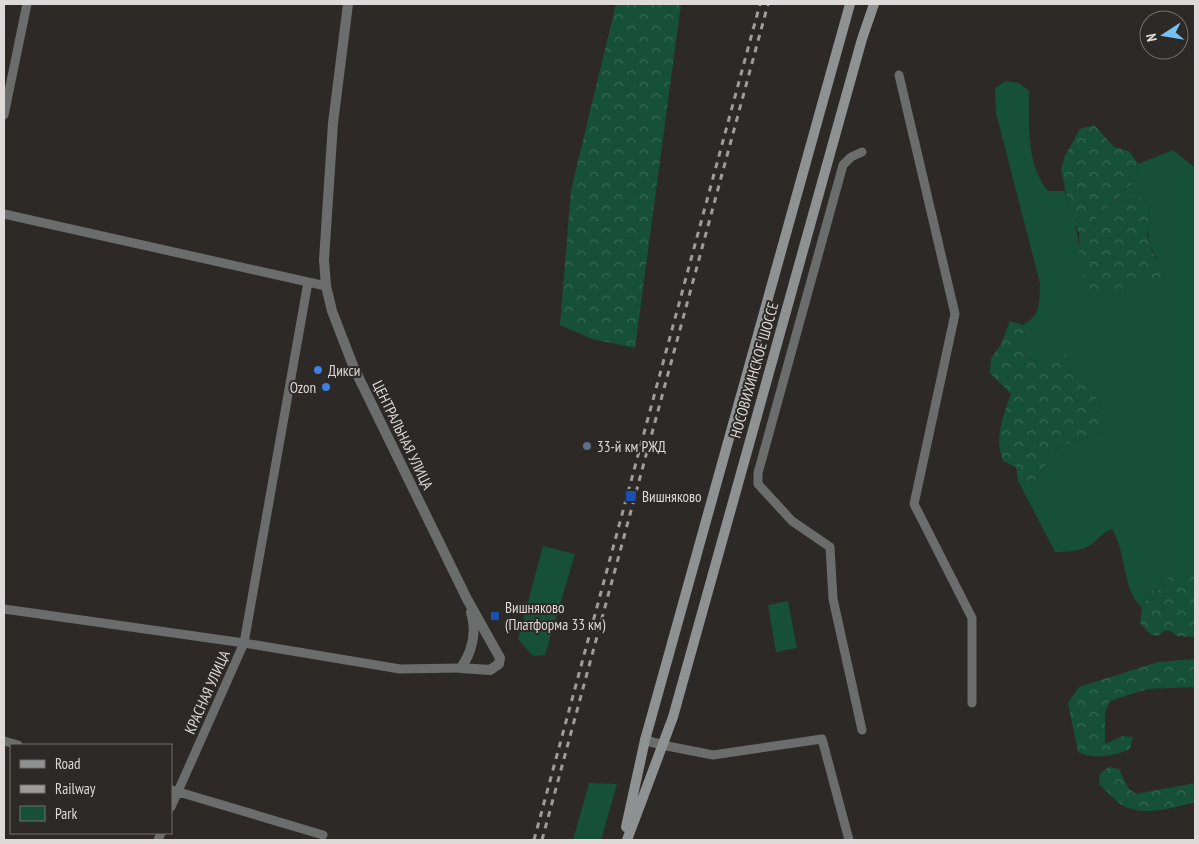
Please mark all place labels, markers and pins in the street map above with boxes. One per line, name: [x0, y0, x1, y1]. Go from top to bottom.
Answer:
place label: Дикси: [328, 361, 360, 380]
marker: Дикси: [312, 364, 324, 376]
place label: Ozon: [290, 378, 316, 397]
marker: Ozon: [320, 381, 332, 393]
place label: 33-й км РЖД: [597, 437, 666, 456]
marker: 33-й км РЖД: [581, 440, 593, 452]
place label: Вишняково: [642, 487, 702, 506]
marker: Вишняково: [624, 489, 638, 503]
place label: Вишняково (Платформа 33 км): [505, 598, 606, 634]
marker: Вишняково (Платформа 33 км): [489, 610, 501, 622]

